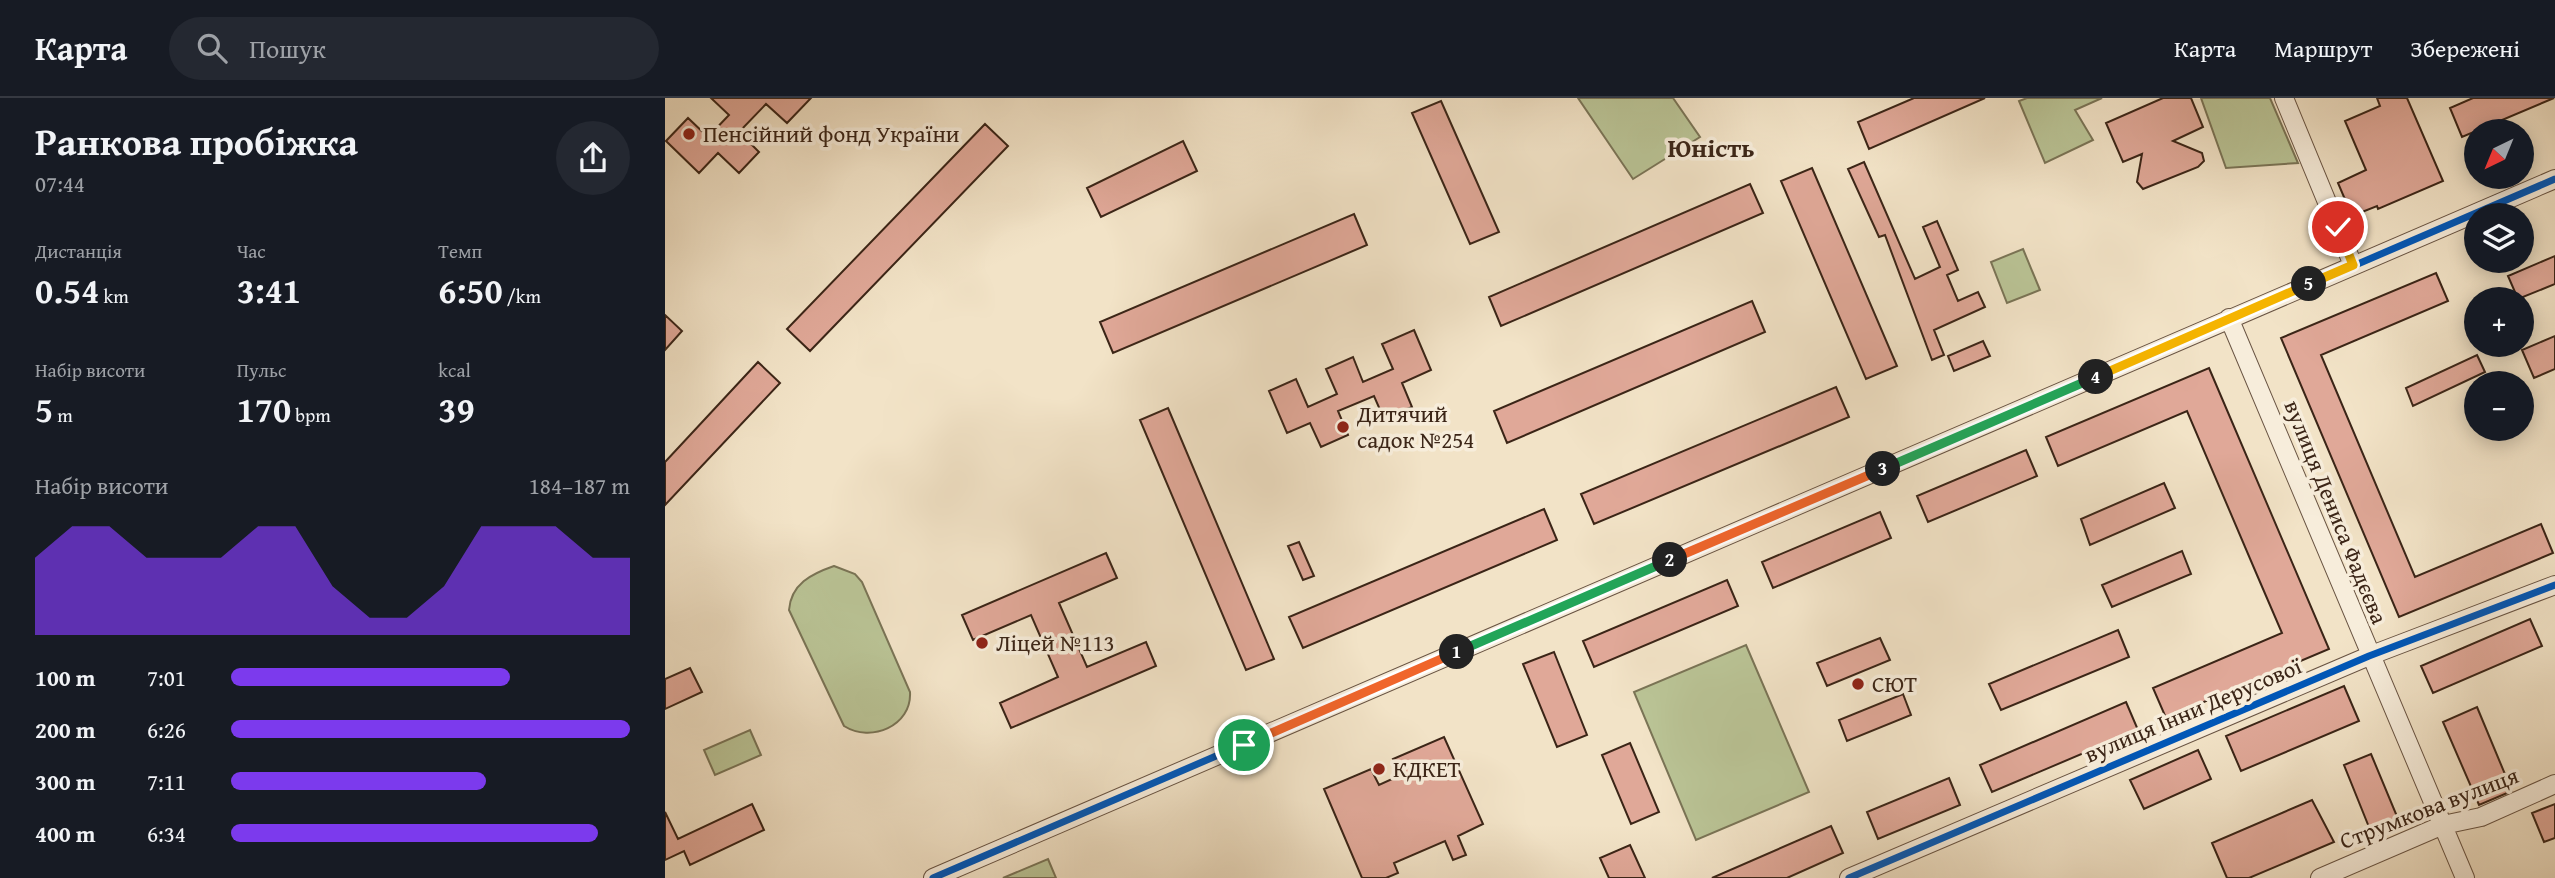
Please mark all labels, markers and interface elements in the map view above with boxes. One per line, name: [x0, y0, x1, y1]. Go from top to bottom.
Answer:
search box: [169, 17, 659, 80]
text: Карта: [35, 24, 127, 72]
icon: search: [193, 29, 231, 67]
text: Пошук: [249, 29, 326, 68]
text: Карта: [2174, 31, 2236, 66]
text: Маршрут: [2274, 31, 2372, 66]
text: Збережені: [2410, 31, 2520, 66]
text: Ранкова пробіжка: [35, 113, 358, 169]
place label: Пенсійний фонд України: [703, 117, 960, 150]
north arrow: [2464, 119, 2534, 189]
map controls: [2464, 119, 2534, 441]
button: share: [556, 121, 630, 195]
marker: Пенсійний фонд України: [681, 126, 697, 142]
district label: Юність: [1667, 128, 1755, 167]
text: 07:44: [35, 167, 85, 200]
pin: [2308, 197, 2368, 257]
button: layers: [2464, 203, 2534, 273]
icon: check: [2319, 208, 2357, 246]
text: Дистанція: [35, 237, 122, 265]
text: Час: [237, 237, 266, 265]
text: Темп: [438, 237, 482, 265]
text: 0.54: [35, 265, 99, 316]
text: 3:41: [237, 265, 301, 316]
text: 6:50: [438, 265, 503, 316]
pin: 5: [2291, 266, 2327, 302]
text: 5: [2304, 269, 2313, 297]
text: km: [99, 282, 129, 310]
text: /km: [503, 282, 541, 310]
button: +: [2464, 287, 2534, 357]
text: Набір висоти: [35, 356, 145, 384]
text: Пульс: [237, 356, 286, 384]
text: kcal: [438, 356, 471, 384]
pin: 4: [2079, 360, 2113, 394]
text: 4: [2091, 362, 2100, 390]
button: −: [2464, 371, 2534, 441]
text: 5: [35, 384, 53, 435]
text: 170: [237, 384, 291, 435]
text: 39: [438, 384, 475, 435]
street label: вулиця Дениса Фадєєва: [2276, 395, 2396, 629]
place label: Дитячий садок №254: [1356, 397, 1474, 456]
text: m: [53, 401, 73, 429]
text: bpm: [291, 401, 331, 429]
marker: Дитячий садок №254: [1335, 419, 1351, 435]
pin: 3: [1865, 452, 1901, 486]
text: 3: [1878, 454, 1887, 482]
text: Набір висоти: [35, 469, 169, 502]
text: 184–187 m: [529, 469, 630, 502]
pin: 2: [1653, 542, 1688, 578]
text: 2: [1665, 545, 1674, 573]
place label: Ліцей №113: [996, 626, 1115, 659]
pin: 1: [1439, 634, 1475, 670]
marker: Ліцей №113: [974, 635, 990, 651]
text: 1: [1452, 637, 1461, 665]
street label: вулиця Інни Дерусової: [2079, 649, 2307, 770]
text: 100 m: [35, 661, 96, 694]
text: 7:01: [147, 661, 186, 694]
place label: СЮТ: [1872, 667, 1917, 700]
marker: СЮТ: [1850, 676, 1866, 692]
text: 200 m: [35, 713, 96, 746]
text: 6:26: [147, 713, 186, 746]
pin: [1214, 715, 1274, 775]
icon: arrive: [1225, 726, 1263, 764]
place label: КДКЕТ: [1393, 752, 1461, 785]
street label: Струмкова вулиця: [2335, 758, 2523, 857]
marker: КДКЕТ: [1371, 761, 1387, 777]
text: 300 m: [35, 765, 96, 798]
text: 7:11: [147, 765, 186, 798]
text: 400 m: [35, 817, 96, 850]
text: 6:34: [147, 817, 186, 850]

